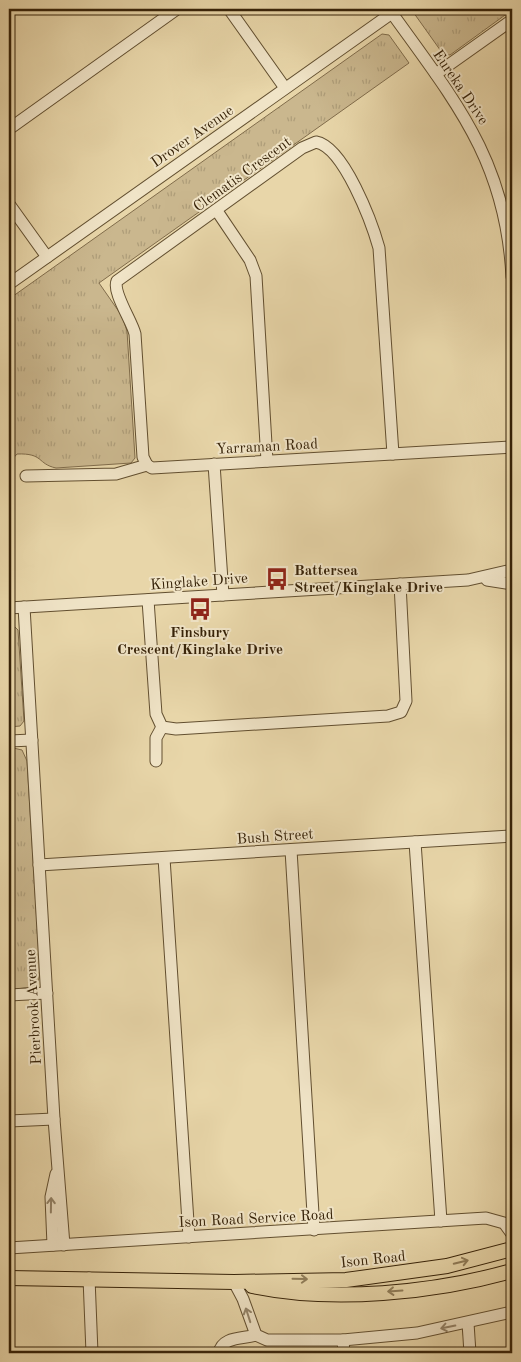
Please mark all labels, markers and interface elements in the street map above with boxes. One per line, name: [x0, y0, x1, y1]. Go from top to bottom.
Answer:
street label: Eureka Drive: [429, 48, 490, 128]
street label: Drover Avenue: [149, 103, 237, 171]
street label: Clematis Crescent: [191, 135, 295, 216]
street label: Yarraman Road: [216, 437, 319, 458]
place label: Battersea Street/Kinglake Drive: [294, 564, 443, 596]
bus stop icon: Battersea Street/Kinglake Drive: [264, 566, 290, 592]
street label: Kinglake Drive: [150, 572, 249, 593]
bus stop icon: Finsbury Crescent/Kinglake Drive: [187, 596, 213, 622]
place label: Finsbury Crescent/Kinglake Drive: [117, 626, 283, 658]
street label: Bush Street: [236, 827, 314, 848]
street label: Pierbrook Avenue: [24, 949, 45, 1065]
one-way arrow: [46, 1197, 56, 1214]
street label: Ison Road Service Road: [178, 1208, 334, 1231]
street label: Ison Road: [340, 1250, 407, 1271]
one-way arrow: [453, 1257, 469, 1267]
one-way arrow: [292, 1274, 308, 1284]
one-way arrow: [388, 1287, 404, 1296]
one-way arrow: [243, 1307, 253, 1323]
one-way arrow: [440, 1323, 456, 1332]

